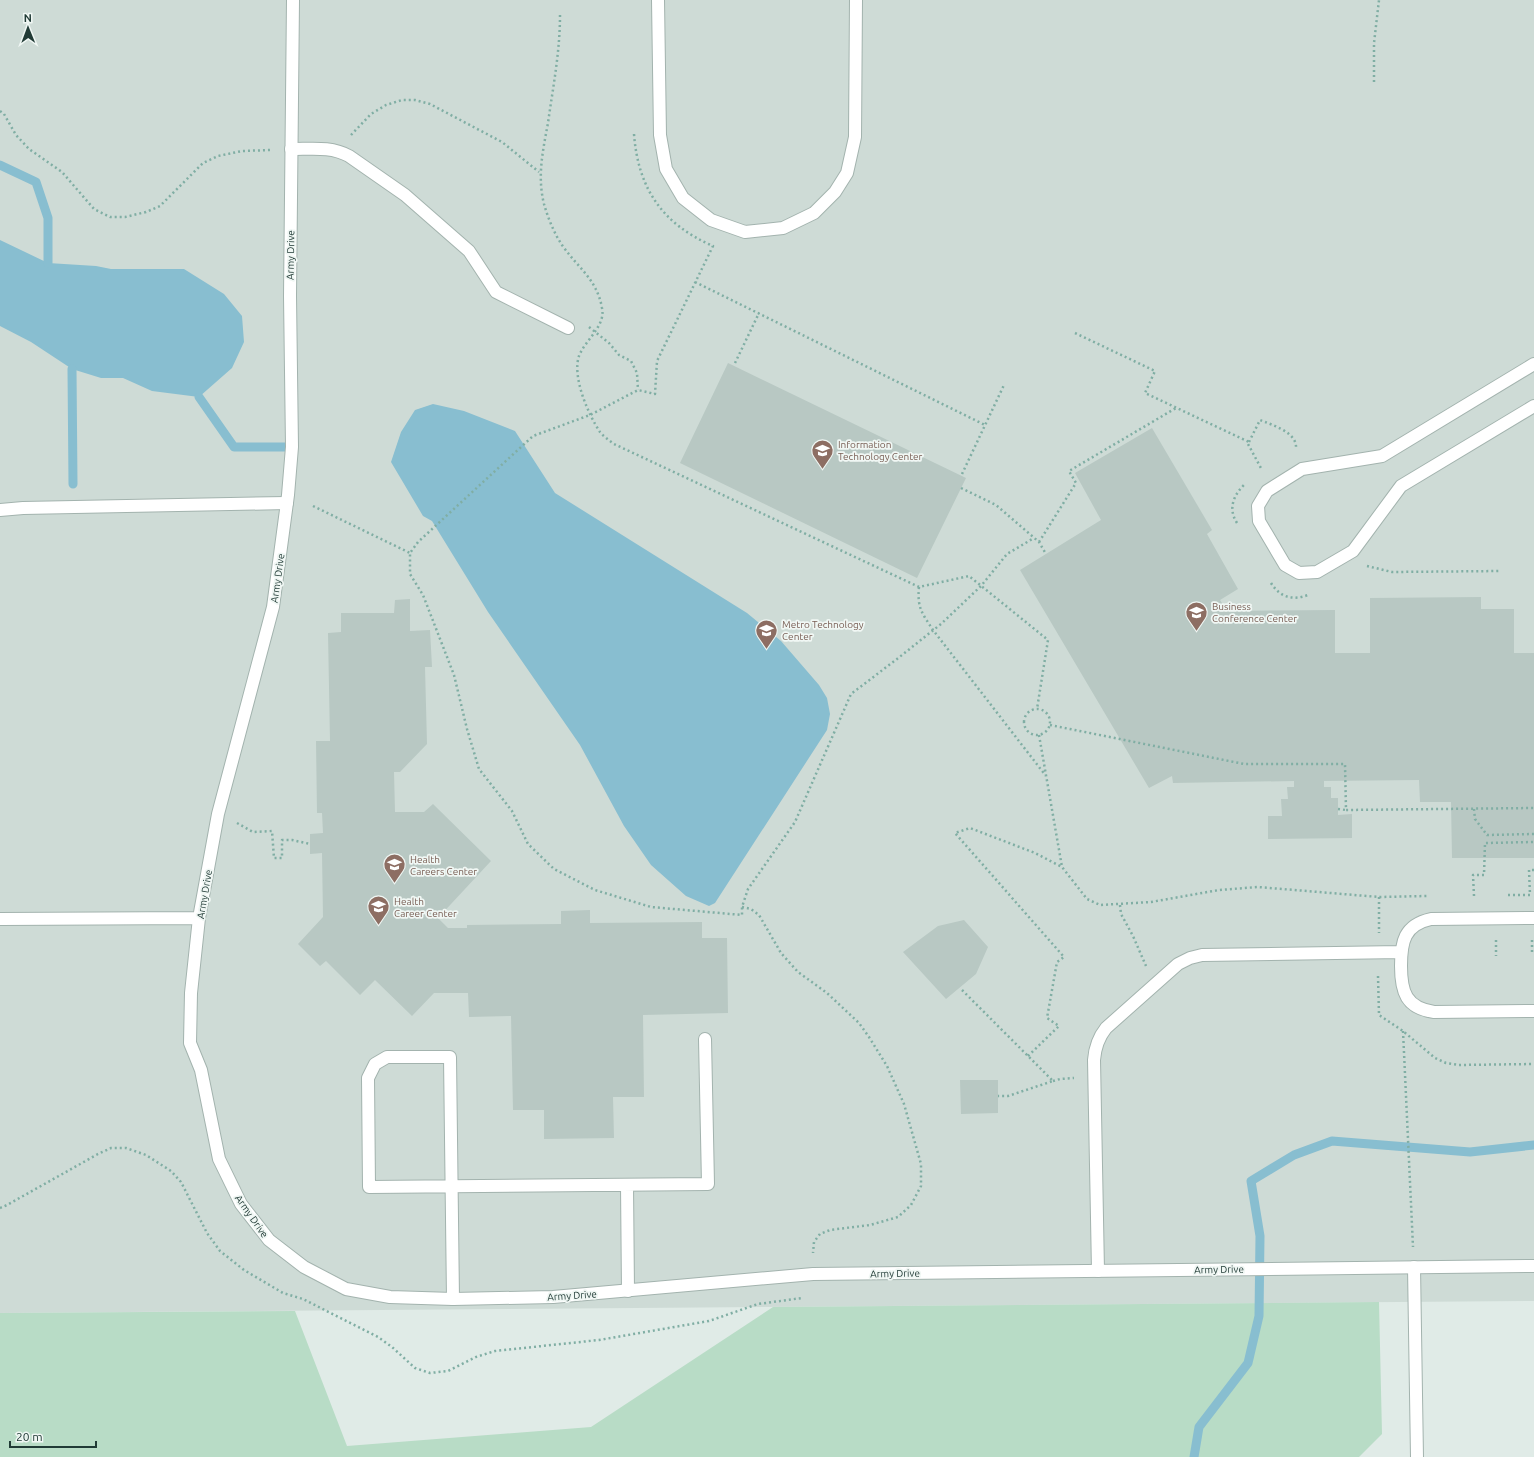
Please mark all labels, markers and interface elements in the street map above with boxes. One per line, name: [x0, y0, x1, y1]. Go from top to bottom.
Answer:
north arrow: [8, 8, 48, 48]
text: N: [24, 12, 32, 24]
street label: Army Drive: [285, 230, 296, 280]
school or university icon: Information Technology Center: [810, 437, 836, 470]
place label: Information Technology Center: [838, 439, 923, 462]
street label: Army Drive: [269, 553, 286, 603]
school or university icon: Business Conference Center: [1183, 599, 1209, 632]
place label: Business Conference Center: [1212, 601, 1297, 624]
school or university icon: Metro Technology Center: [754, 617, 780, 650]
place label: Metro Technology Center: [782, 619, 864, 642]
school or university icon: Health Careers Center: [382, 852, 408, 885]
place label: Health Careers Center: [410, 854, 477, 877]
street label: Army Drive: [195, 869, 214, 920]
school or university icon: Health Career Center: [366, 894, 392, 927]
place label: Health Career Center: [394, 896, 457, 919]
street label: Army Drive: [233, 1193, 270, 1240]
street label: Army Drive: [1194, 1264, 1244, 1275]
street label: Army Drive: [870, 1268, 920, 1279]
street label: Army Drive: [547, 1288, 597, 1303]
scale bar: [10, 1423, 96, 1449]
text: 20 m: [16, 1430, 43, 1443]

